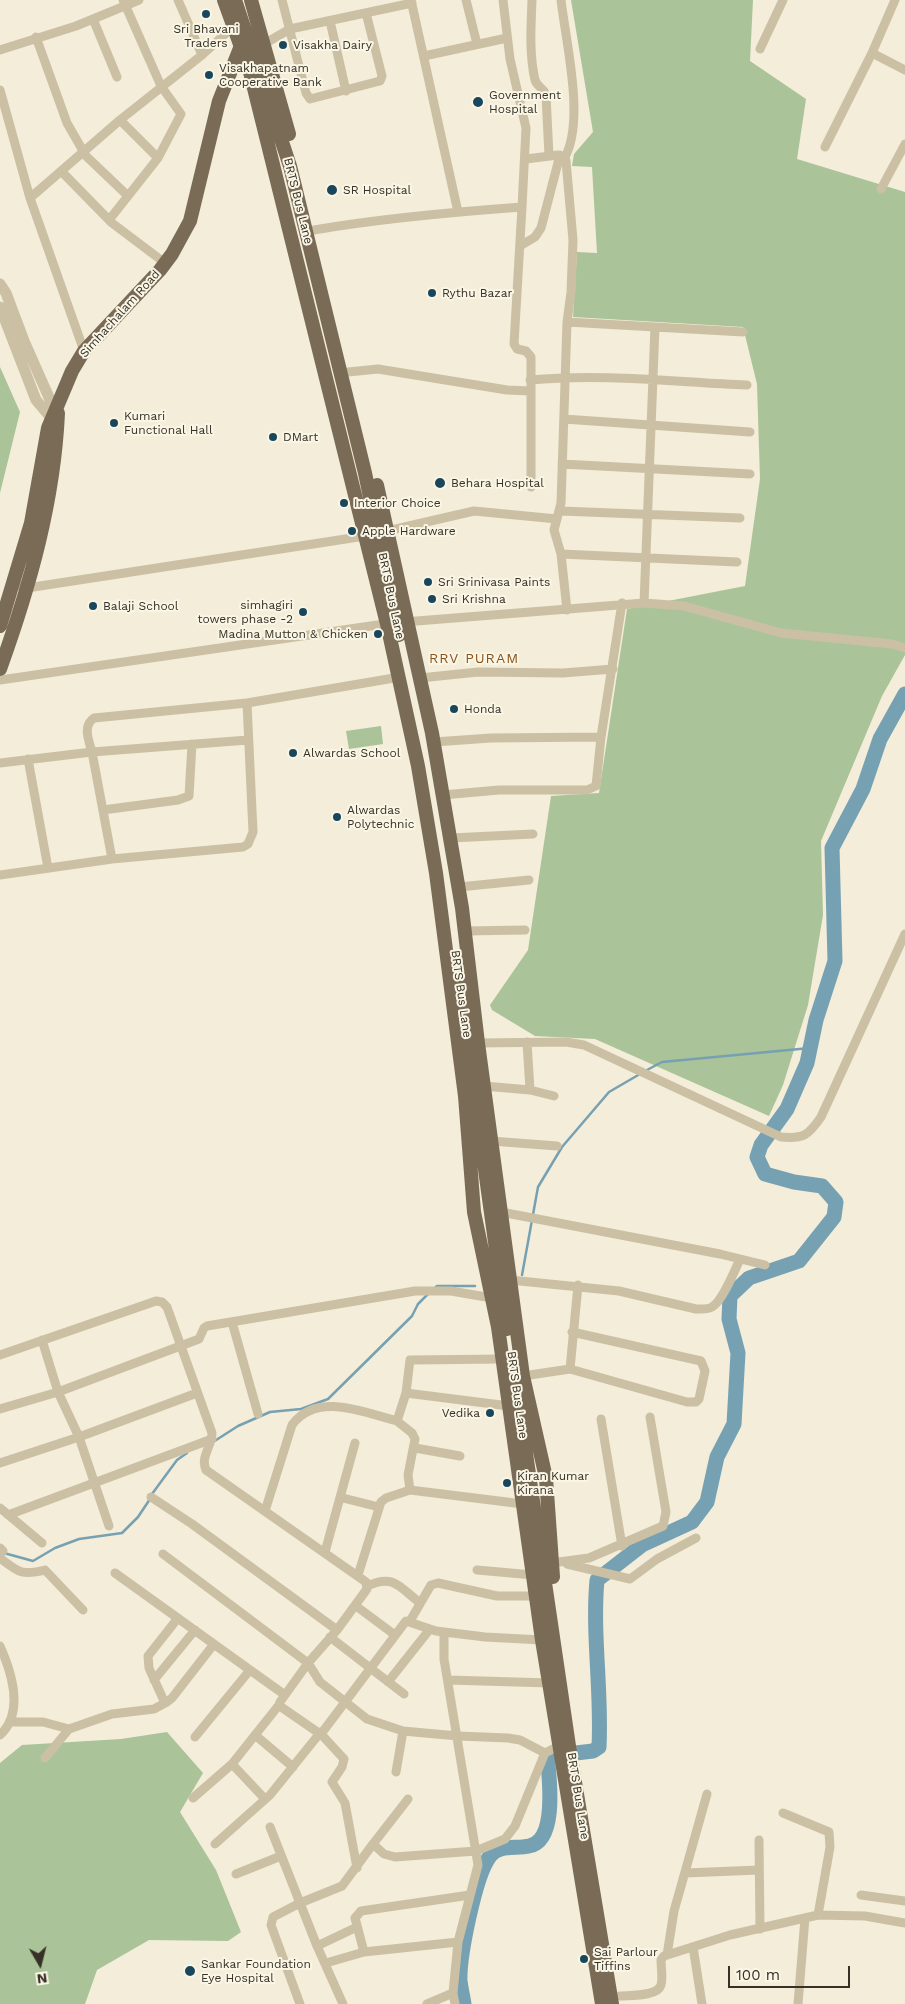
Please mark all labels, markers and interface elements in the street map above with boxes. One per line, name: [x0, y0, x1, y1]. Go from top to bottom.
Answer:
marker: Sri Bhavani Traders: [200, 8, 212, 20]
place label: Sri Bhavani Traders: [173, 22, 239, 50]
place label: Visakha Dairy: [293, 38, 372, 52]
marker: Visakha Dairy: [277, 39, 289, 51]
place label: Visakhapatnam Cooperative Bank: [219, 61, 322, 89]
marker: Visakhapatnam Cooperative Bank: [203, 69, 215, 81]
place label: Government Hospital: [489, 88, 561, 116]
marker: Government Hospital: [471, 95, 485, 109]
street label: BRTS Bus Lane: [280, 156, 316, 246]
marker: SR Hospital: [325, 183, 339, 197]
place label: SR Hospital: [343, 183, 411, 197]
street label: Simhachalam Road: [77, 267, 163, 361]
place label: Rythu Bazar: [442, 286, 512, 300]
marker: Rythu Bazar: [426, 287, 438, 299]
place label: Kumari Functional Hall: [124, 409, 213, 437]
marker: Kumari Functional Hall: [108, 417, 120, 429]
place label: DMart: [283, 430, 318, 444]
marker: DMart: [267, 431, 279, 443]
marker: Behara Hospital: [433, 476, 447, 490]
place label: Behara Hospital: [451, 476, 544, 490]
place label: Interior Choice: [354, 496, 441, 510]
marker: Interior Choice: [338, 497, 350, 509]
place label: Apple Hardware: [362, 524, 456, 538]
marker: Apple Hardware: [346, 525, 358, 537]
street label: BRTS Bus Lane: [375, 551, 407, 641]
place label: Sri Srinivasa Paints: [438, 575, 550, 589]
marker: Sri Srinivasa Paints: [422, 576, 434, 588]
place label: Sri Krishna: [442, 592, 506, 606]
marker: Sri Krishna: [426, 593, 438, 605]
place label: simhagiri towers phase -2: [197, 598, 293, 626]
place label: Balaji School: [103, 599, 178, 613]
marker: Balaji School: [87, 600, 99, 612]
marker: simhagiri towers phase -2: [297, 606, 309, 618]
place label: Madina Mutton & Chicken: [218, 627, 368, 641]
marker: Madina Mutton & Chicken: [372, 628, 384, 640]
district label: RRV PURAM: [428, 651, 520, 667]
place label: Honda: [464, 702, 502, 716]
marker: Honda: [448, 703, 460, 715]
place label: Alwardas School: [303, 746, 400, 760]
marker: Alwardas School: [287, 747, 299, 759]
place label: Alwardas Polytechnic: [347, 803, 414, 831]
marker: Alwardas Polytechnic: [331, 811, 343, 823]
street label: BRTS Bus Lane: [448, 949, 474, 1039]
street label: BRTS Bus Lane: [504, 1350, 530, 1440]
place label: Vedika: [442, 1406, 480, 1420]
marker: Vedika: [484, 1407, 496, 1419]
place label: Kiran Kumar Kirana: [517, 1469, 589, 1497]
marker: Kiran Kumar Kirana: [501, 1477, 513, 1489]
street label: BRTS Bus Lane: [564, 1751, 592, 1841]
north arrow: [15, 1939, 65, 1989]
place label: Sai Parlour Tiffins: [594, 1945, 658, 1973]
marker: Sai Parlour Tiffins: [578, 1953, 590, 1965]
scale bar: [730, 1956, 852, 1988]
place label: Sankar Foundation Eye Hospital: [201, 1957, 311, 1985]
marker: Sankar Foundation Eye Hospital: [183, 1964, 197, 1978]
text: 100 m: [736, 1966, 780, 1984]
text: N: [36, 1970, 48, 1987]

